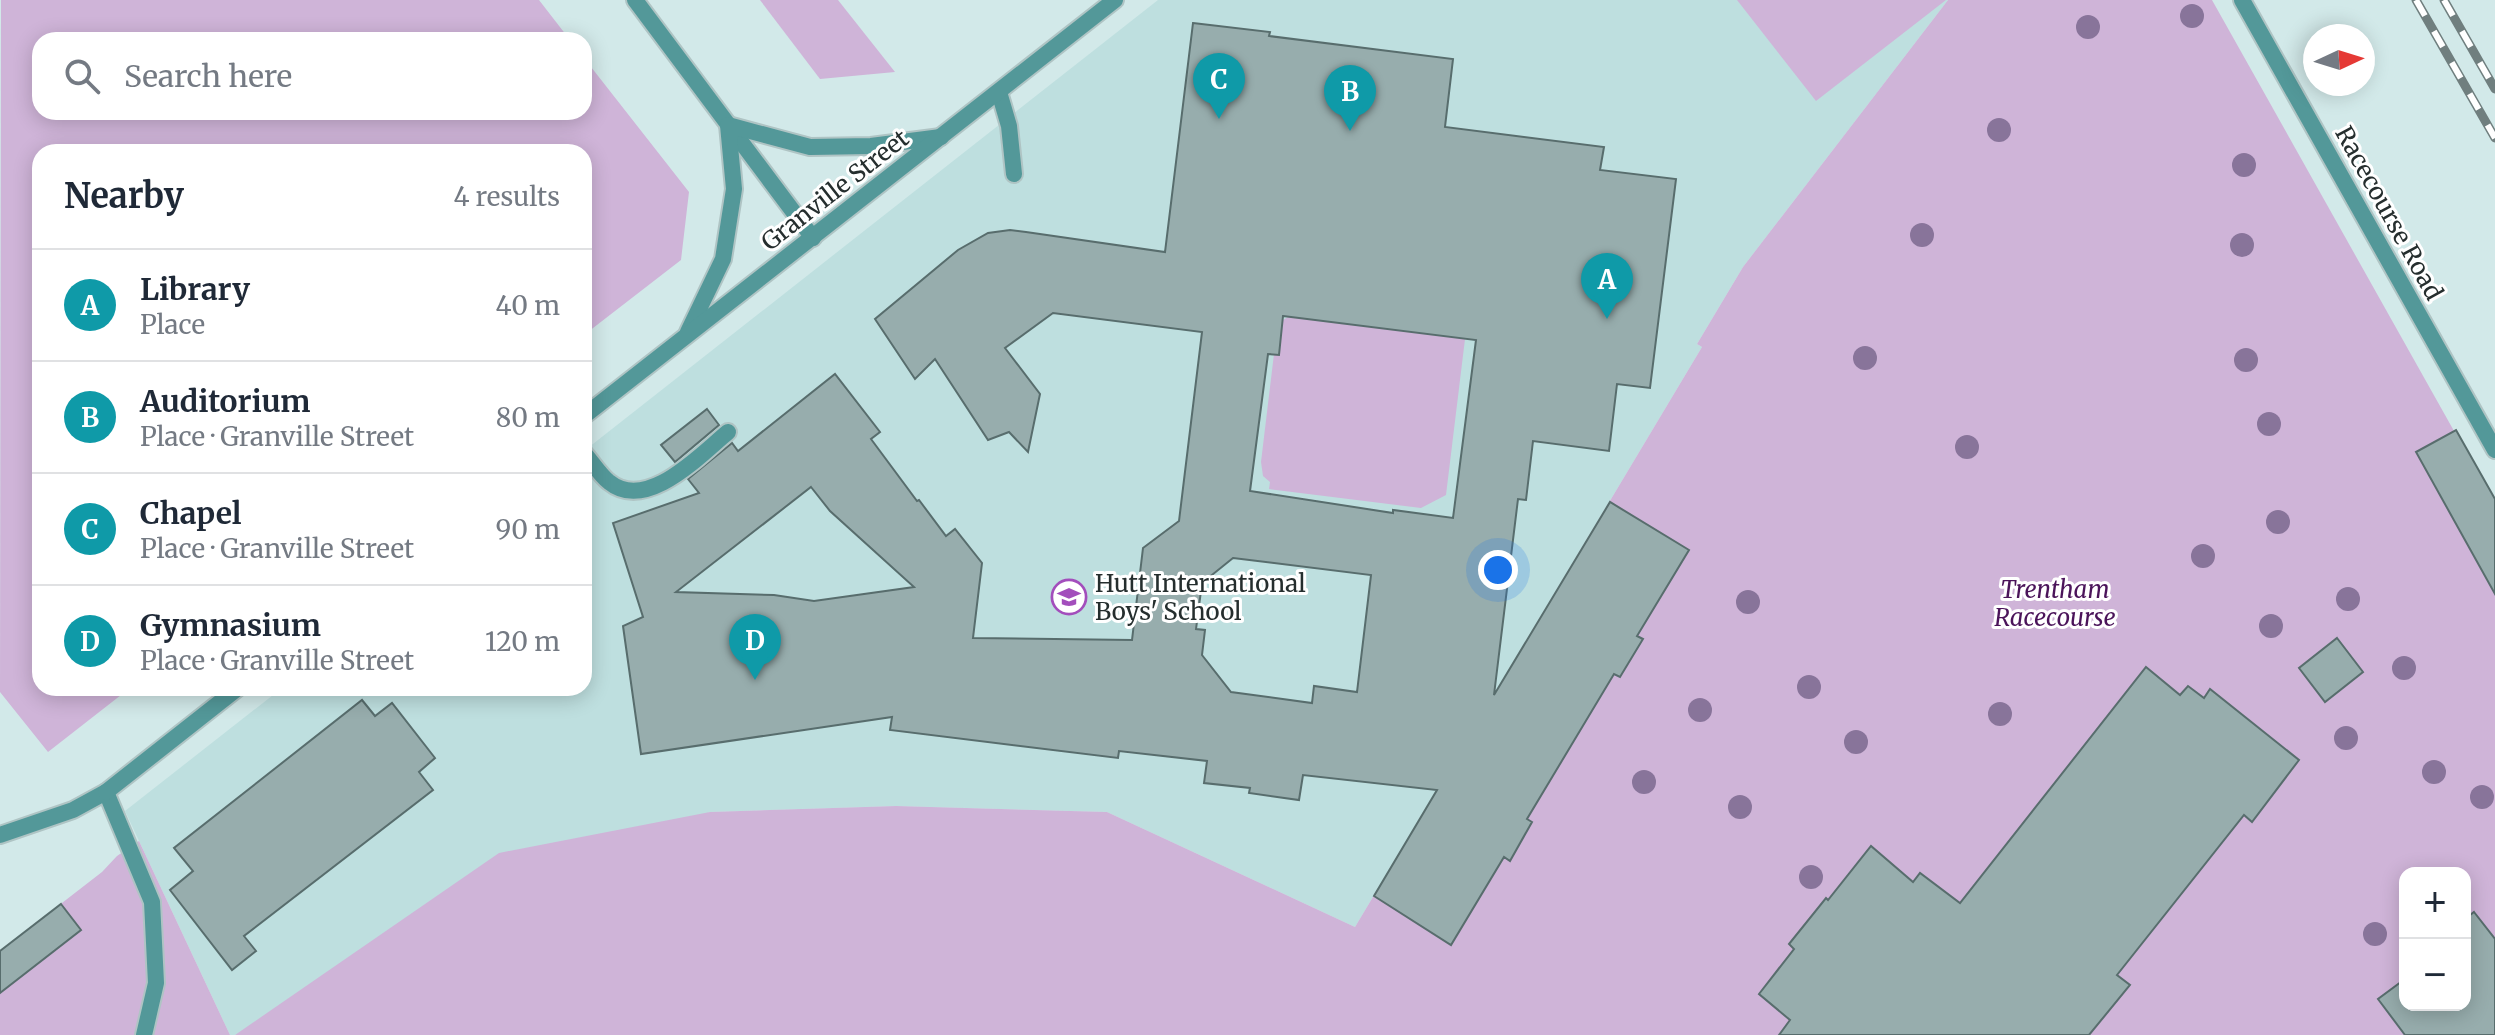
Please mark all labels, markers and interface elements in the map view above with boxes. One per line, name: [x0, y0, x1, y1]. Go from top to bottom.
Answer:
north arrow: [2303, 24, 2375, 96]
search box: [32, 32, 592, 120]
pin: C: [1193, 53, 1245, 119]
icon: search: [60, 54, 104, 98]
text: Search here: [124, 57, 292, 95]
pin: B: [1324, 65, 1376, 131]
street label: Racecourse Road: [2328, 121, 2450, 305]
street label: Granville Street: [755, 122, 916, 257]
text: Nearby: [64, 175, 184, 217]
text: 4 results: [453, 180, 560, 213]
pin: A: [1581, 253, 1633, 319]
text: Library: [140, 270, 250, 308]
text: A: [81, 289, 99, 322]
text: 40 m: [496, 289, 560, 322]
text: Place: [140, 308, 205, 341]
text: Auditorium: [140, 382, 311, 420]
text: B: [81, 401, 99, 434]
text: 80 m: [496, 401, 560, 434]
text: Place · Granville Street: [140, 420, 414, 453]
text: Chapel: [140, 494, 242, 532]
text: C: [81, 513, 99, 546]
text: 90 m: [496, 513, 560, 546]
text: Place · Granville Street: [140, 532, 414, 565]
your location: [1478, 550, 1518, 590]
place label: Hutt International Boys' School: [1095, 568, 1306, 627]
park label: Trentham Racecourse: [1994, 574, 2116, 633]
school or university icon: Hutt International Boys' School: [1050, 578, 1088, 616]
text: Gymnasium: [140, 606, 321, 644]
pin: D: [729, 614, 781, 680]
text: D: [80, 625, 100, 658]
text: 120 m: [485, 625, 560, 658]
text: Place · Granville Street: [140, 644, 414, 677]
map controls: [2399, 867, 2471, 1011]
button: +: [2399, 867, 2471, 939]
button: −: [2399, 939, 2471, 1011]

